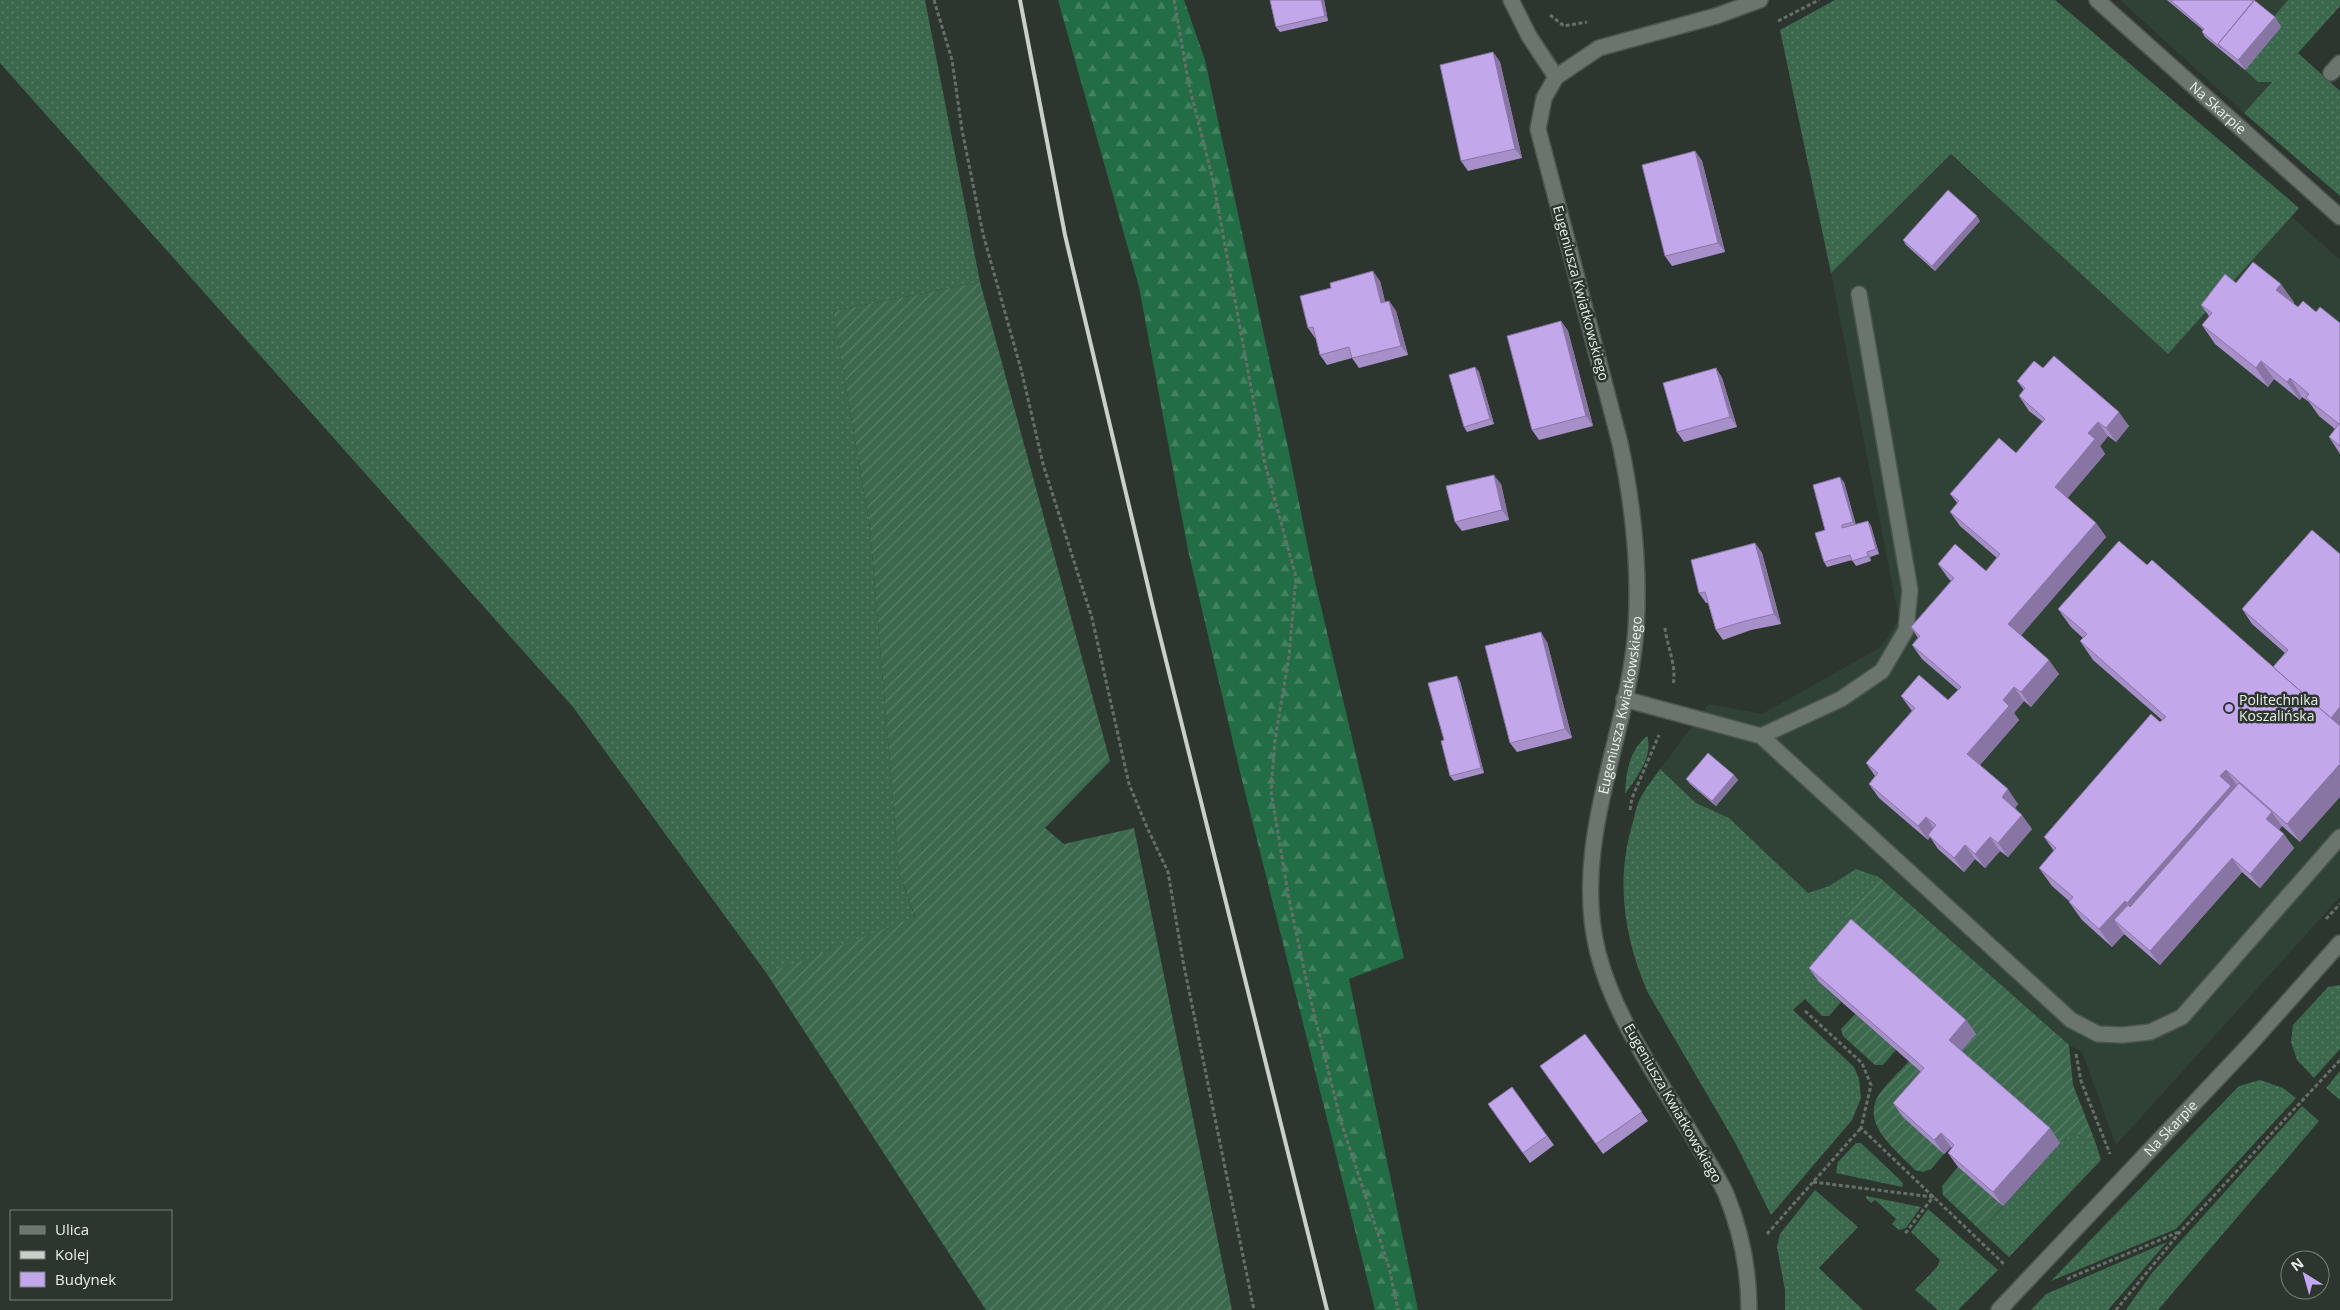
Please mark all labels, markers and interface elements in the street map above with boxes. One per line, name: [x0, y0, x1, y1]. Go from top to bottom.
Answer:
street label: Na Skarpie: [2186, 77, 2251, 138]
street label: Eugeniusza Kwiatkowskiego: [1549, 203, 1614, 383]
street label: Eugeniusza Kwiatkowskiego: [1593, 616, 1646, 796]
place label: Politechnika Koszalińska: [2239, 690, 2318, 725]
marker: Politechnika Koszalińska: [2223, 702, 2235, 714]
street label: Eugeniusza Kwiatkowskiego: [1620, 1020, 1727, 1186]
street label: Na Skarpie: [2139, 1096, 2201, 1160]
legend: [10, 1210, 172, 1300]
text: Ulica: [55, 1219, 89, 1239]
text: Kolej: [55, 1244, 89, 1264]
north arrow: [2280, 1250, 2330, 1300]
text: N: [2287, 1253, 2307, 1275]
text: Budynek: [55, 1269, 116, 1289]

